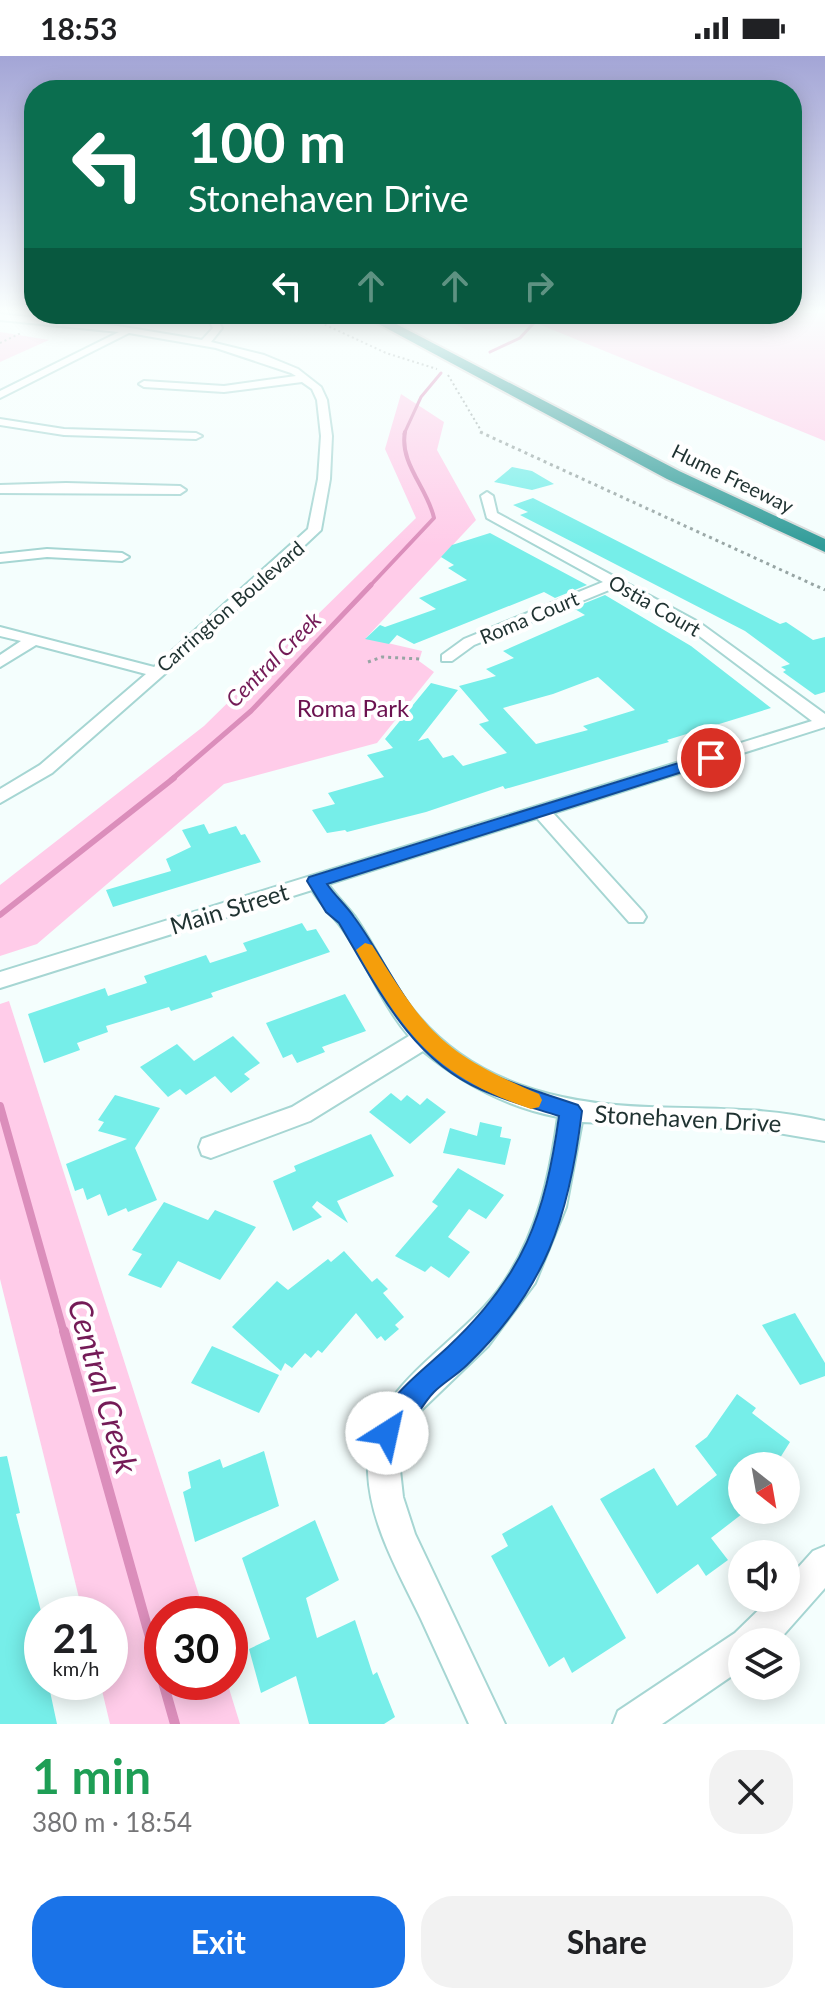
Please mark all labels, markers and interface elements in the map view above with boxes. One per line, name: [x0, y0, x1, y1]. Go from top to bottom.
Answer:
text: 18:53: [40, 10, 117, 46]
text: 100 m: [188, 108, 346, 175]
icon: left: [56, 112, 160, 216]
text: Stonehaven Drive: [188, 176, 469, 220]
icon: left: [265, 264, 309, 308]
icon: ahead: [349, 264, 393, 308]
icon: ahead: [433, 264, 477, 308]
icon: right: [517, 264, 561, 308]
street label: Hume Freeway: [668, 438, 798, 518]
street label: Carrington Boulevard: [151, 535, 309, 677]
street label: Ostia Court: [605, 569, 705, 641]
street label: Roma Court: [476, 585, 582, 649]
water label: Central Creek: [220, 605, 327, 712]
park label: Roma Park: [297, 693, 410, 722]
pin: [677, 724, 745, 792]
icon: arrive: [689, 736, 733, 780]
street label: Main Street: [166, 876, 292, 940]
street label: Stonehaven Drive: [594, 1099, 782, 1137]
water label: Central Creek: [60, 1294, 148, 1479]
position arrow: [345, 1391, 429, 1475]
north arrow: [728, 1452, 800, 1524]
map controls: [728, 1452, 800, 1700]
button: sound: [728, 1540, 800, 1612]
speed limit sign: 30: [144, 1596, 248, 1700]
text: 21: [53, 1614, 99, 1662]
button: layers: [728, 1628, 800, 1700]
text: km/h: [53, 1656, 99, 1680]
text: 1 min: [32, 1747, 151, 1804]
button: close: [709, 1750, 793, 1834]
text: 380 m · 18:54: [32, 1806, 192, 1838]
button: Exit: [32, 1896, 405, 1988]
button: Share: [421, 1896, 793, 1988]

